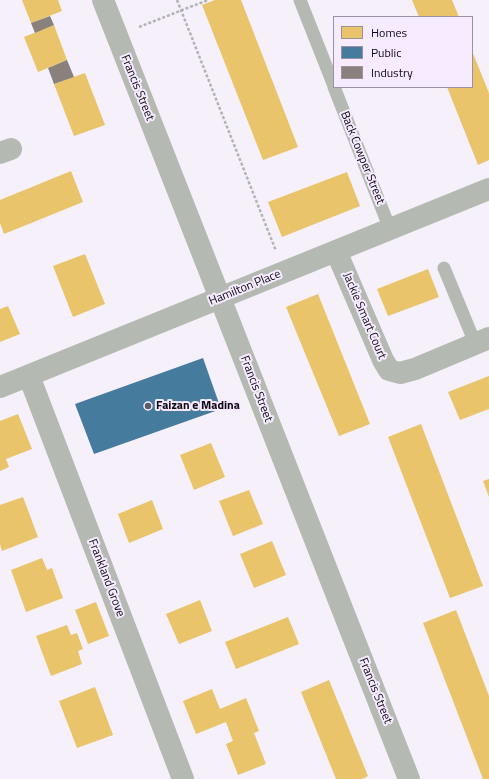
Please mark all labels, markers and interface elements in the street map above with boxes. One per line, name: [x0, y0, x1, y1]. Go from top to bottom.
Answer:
legend: [333, 16, 473, 88]
text: Homes: [371, 23, 407, 42]
text: Public: [371, 43, 401, 62]
street label: Francis Street: [117, 53, 157, 123]
text: Industry: [371, 63, 413, 82]
street label: Back Cowper Street: [337, 109, 387, 207]
street label: Hamilton Place: [207, 267, 283, 309]
street label: Jackie Smart Court: [339, 270, 389, 362]
street label: Francis Street: [237, 354, 275, 424]
place label: Faizan e Madina: [156, 399, 240, 413]
marker: Faizan e Madina: [143, 401, 153, 411]
street label: Frankland Grove: [85, 537, 127, 619]
street label: Francis Street: [355, 656, 395, 726]

